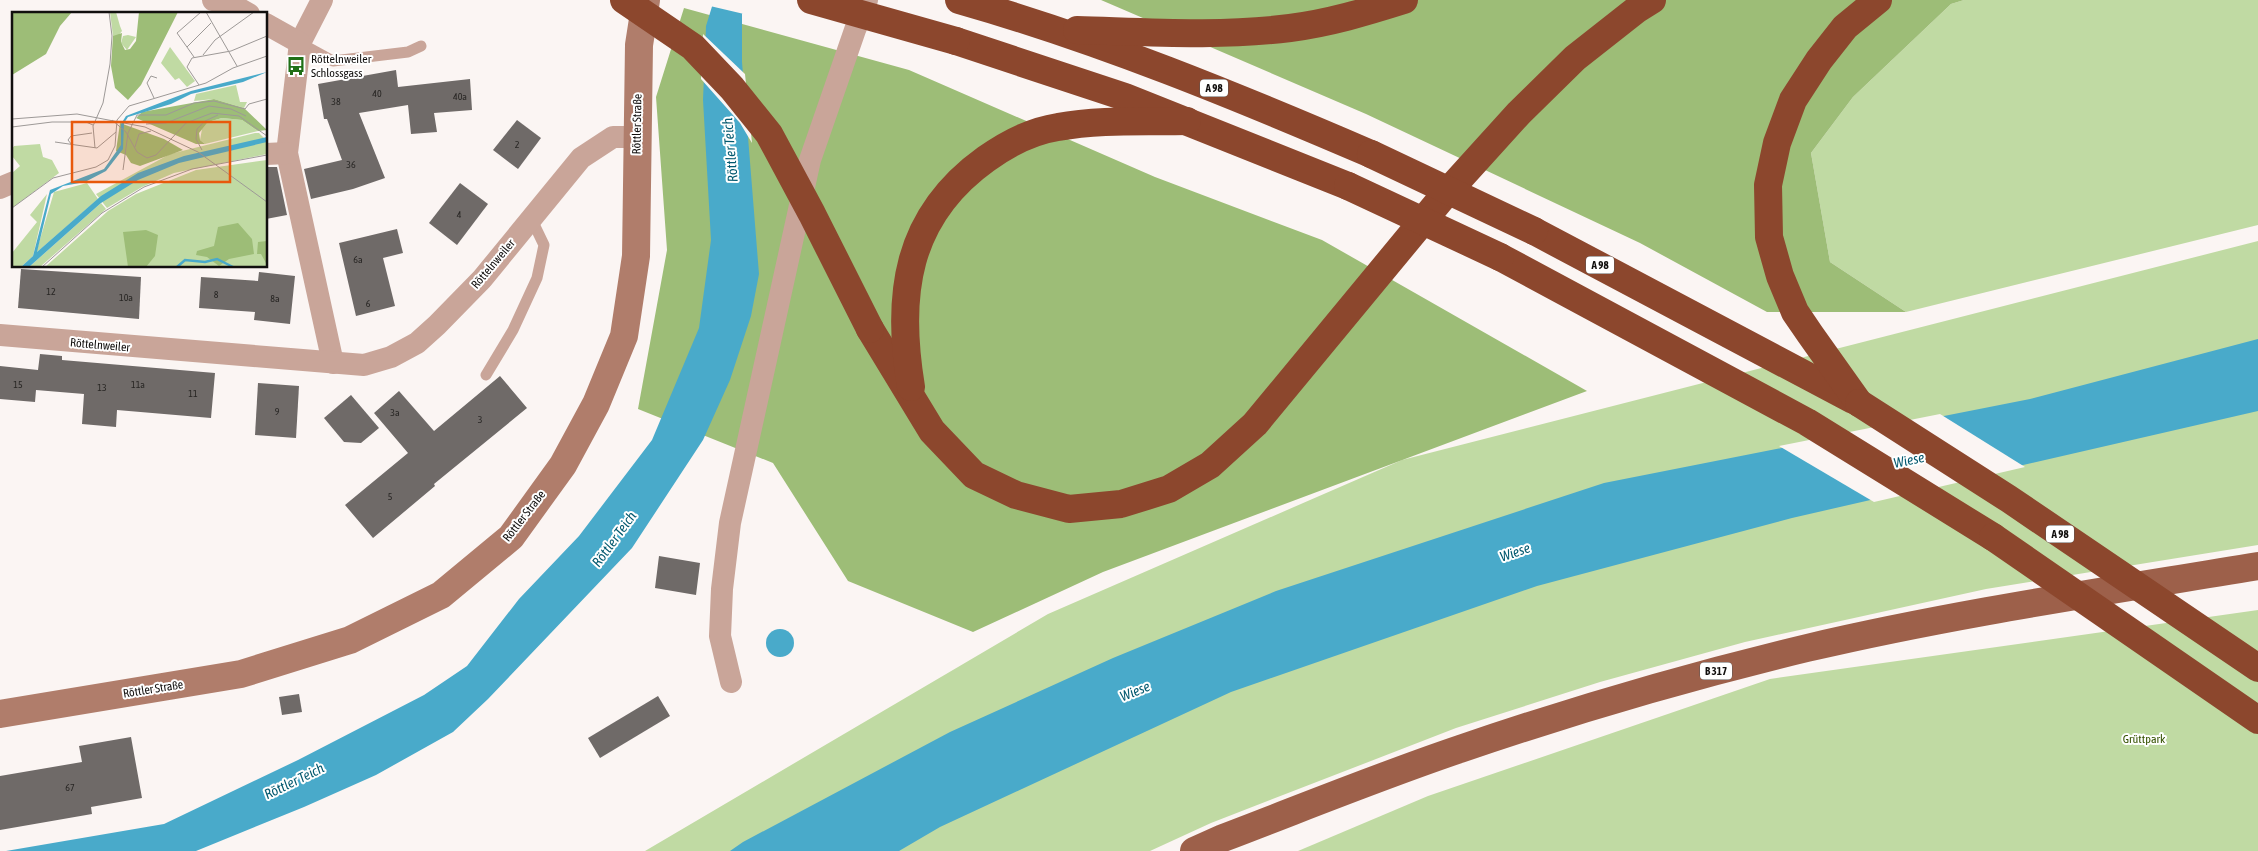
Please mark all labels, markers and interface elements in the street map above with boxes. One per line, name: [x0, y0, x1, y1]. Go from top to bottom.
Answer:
inset map: [12, 12, 268, 268]
place label: Röttelnweiler Schlossgass: [311, 52, 372, 80]
bus stop icon: Röttelnweiler Schlossgass: [285, 55, 307, 77]
road number: A 98: [1200, 80, 1228, 96]
house number: 40: [372, 88, 382, 99]
house number: 40a: [453, 91, 467, 102]
street label: Röttler Straße: [629, 94, 645, 154]
house number: 38: [331, 96, 341, 107]
water label: Röttler Teich: [719, 117, 741, 183]
house number: 2: [515, 139, 520, 150]
house number: 36: [346, 159, 356, 170]
house number: 4: [457, 209, 462, 220]
street label: Röttelnweiler: [468, 236, 518, 292]
house number: 6a: [353, 254, 363, 265]
road number: A 98: [1586, 256, 1614, 274]
house number: 12: [46, 286, 56, 297]
house number: 8: [214, 289, 219, 300]
house number: 10a: [119, 292, 133, 303]
house number: 8a: [270, 293, 280, 304]
house number: 6: [366, 298, 371, 309]
street label: Röttelnweiler: [69, 335, 131, 355]
house number: 15: [13, 379, 23, 390]
house number: 11a: [131, 379, 145, 390]
house number: 13: [97, 382, 107, 393]
house number: 11: [188, 388, 198, 399]
house number: 9: [275, 406, 280, 417]
house number: 3a: [390, 407, 400, 418]
house number: 3: [478, 414, 483, 425]
water label: Wiese: [1892, 449, 1926, 471]
street label: Röttler Straße: [500, 488, 548, 544]
house number: 5: [388, 491, 393, 502]
water label: Röttler Teich: [589, 508, 640, 570]
road number: A 98: [2046, 526, 2074, 542]
water label: Wiese: [1498, 539, 1532, 565]
road number: B 317: [1700, 662, 1732, 679]
street label: Röttler Straße: [122, 677, 184, 701]
water label: Wiese: [1118, 678, 1152, 704]
park label: Grüttpark: [2123, 732, 2166, 746]
water label: Röttler Teich: [262, 760, 327, 802]
house number: 67: [65, 782, 75, 793]

